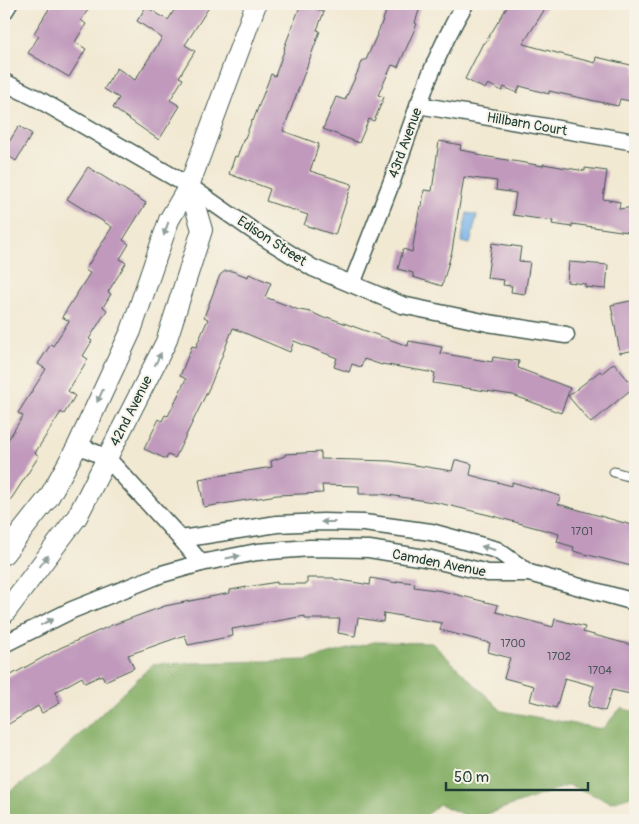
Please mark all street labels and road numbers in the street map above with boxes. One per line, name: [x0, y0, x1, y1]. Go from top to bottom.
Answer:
street label: 43rd Avenue: [384, 105, 426, 180]
street label: Hillbarn Court: [486, 109, 569, 139]
street label: Edison Street: [234, 212, 310, 270]
street label: 42nd Avenue: [106, 373, 156, 449]
street label: Camden Avenue: [391, 546, 487, 580]

